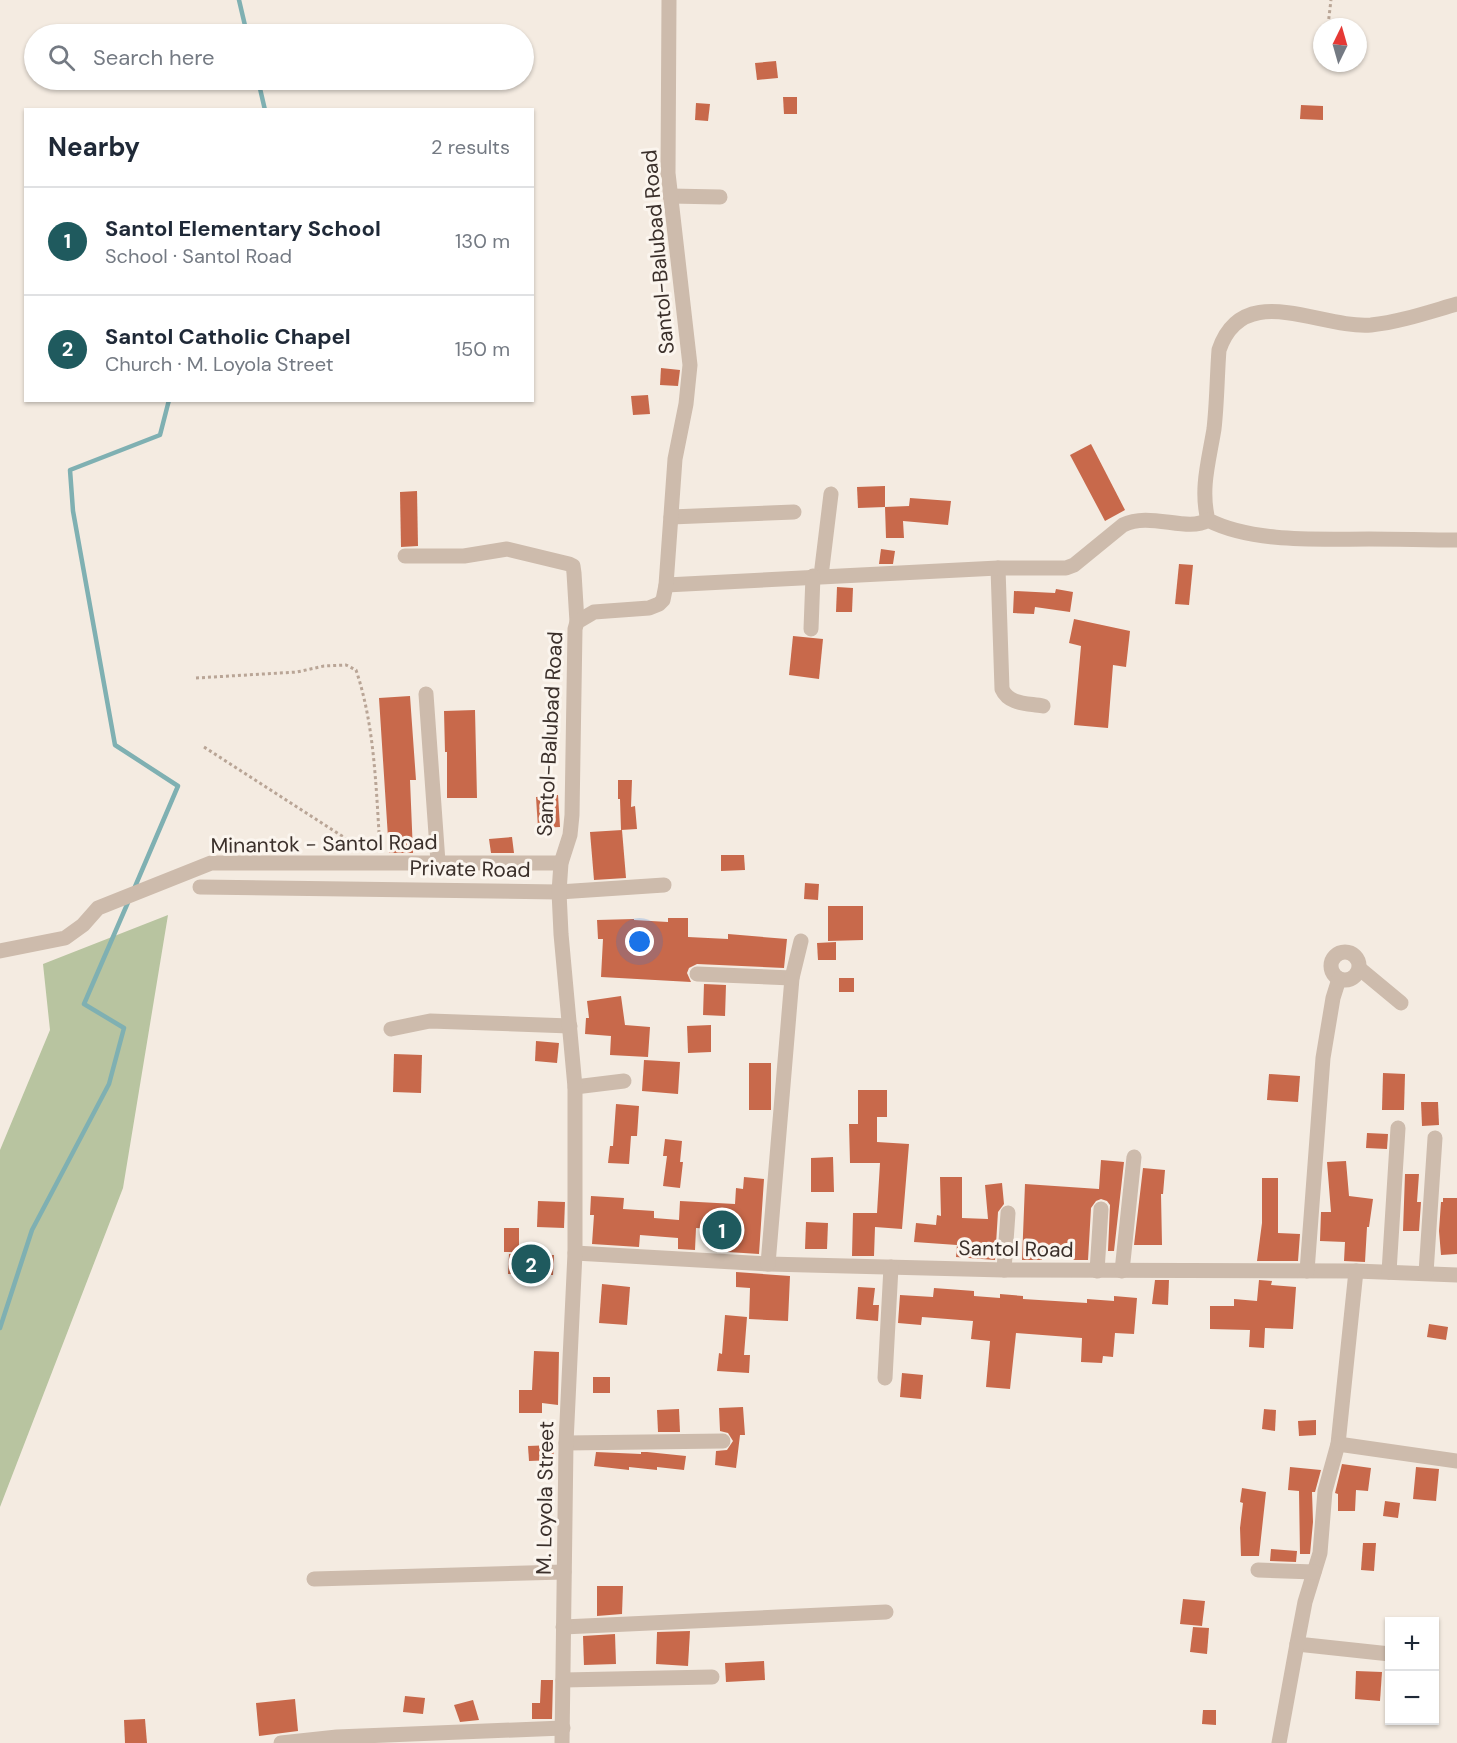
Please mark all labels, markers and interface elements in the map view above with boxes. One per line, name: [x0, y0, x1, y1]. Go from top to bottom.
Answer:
north arrow: [1313, 18, 1367, 72]
search box: [24, 24, 534, 90]
icon: search: [45, 41, 78, 74]
text: Search here: [93, 43, 214, 72]
text: Nearby: [48, 130, 140, 164]
text: 2 results: [431, 134, 510, 160]
street label: Santol-Balubad Road: [635, 149, 681, 355]
text: Santol Elementary School: [105, 214, 381, 243]
text: 1: [64, 228, 71, 254]
text: 130 m: [455, 228, 510, 254]
text: School · Santol Road: [105, 243, 292, 269]
text: Santol Catholic Chapel: [105, 322, 351, 351]
text: 2: [62, 336, 73, 362]
text: 150 m: [455, 336, 510, 362]
text: Church · M. Loyola Street: [105, 351, 334, 377]
street label: Santol-Balubad Road: [531, 631, 569, 837]
street label: Minantok - Santol Road: [210, 828, 438, 860]
street label: Private Road: [409, 854, 531, 884]
your location: [625, 927, 654, 956]
pin: 1: [702, 1208, 742, 1252]
street label: Santol Road: [958, 1234, 1074, 1264]
pin: 2: [512, 1242, 550, 1286]
street label: M. Loyola Street: [530, 1421, 560, 1575]
map controls: [1385, 1617, 1439, 1725]
button: +: [1385, 1617, 1439, 1671]
button: −: [1385, 1671, 1439, 1725]

